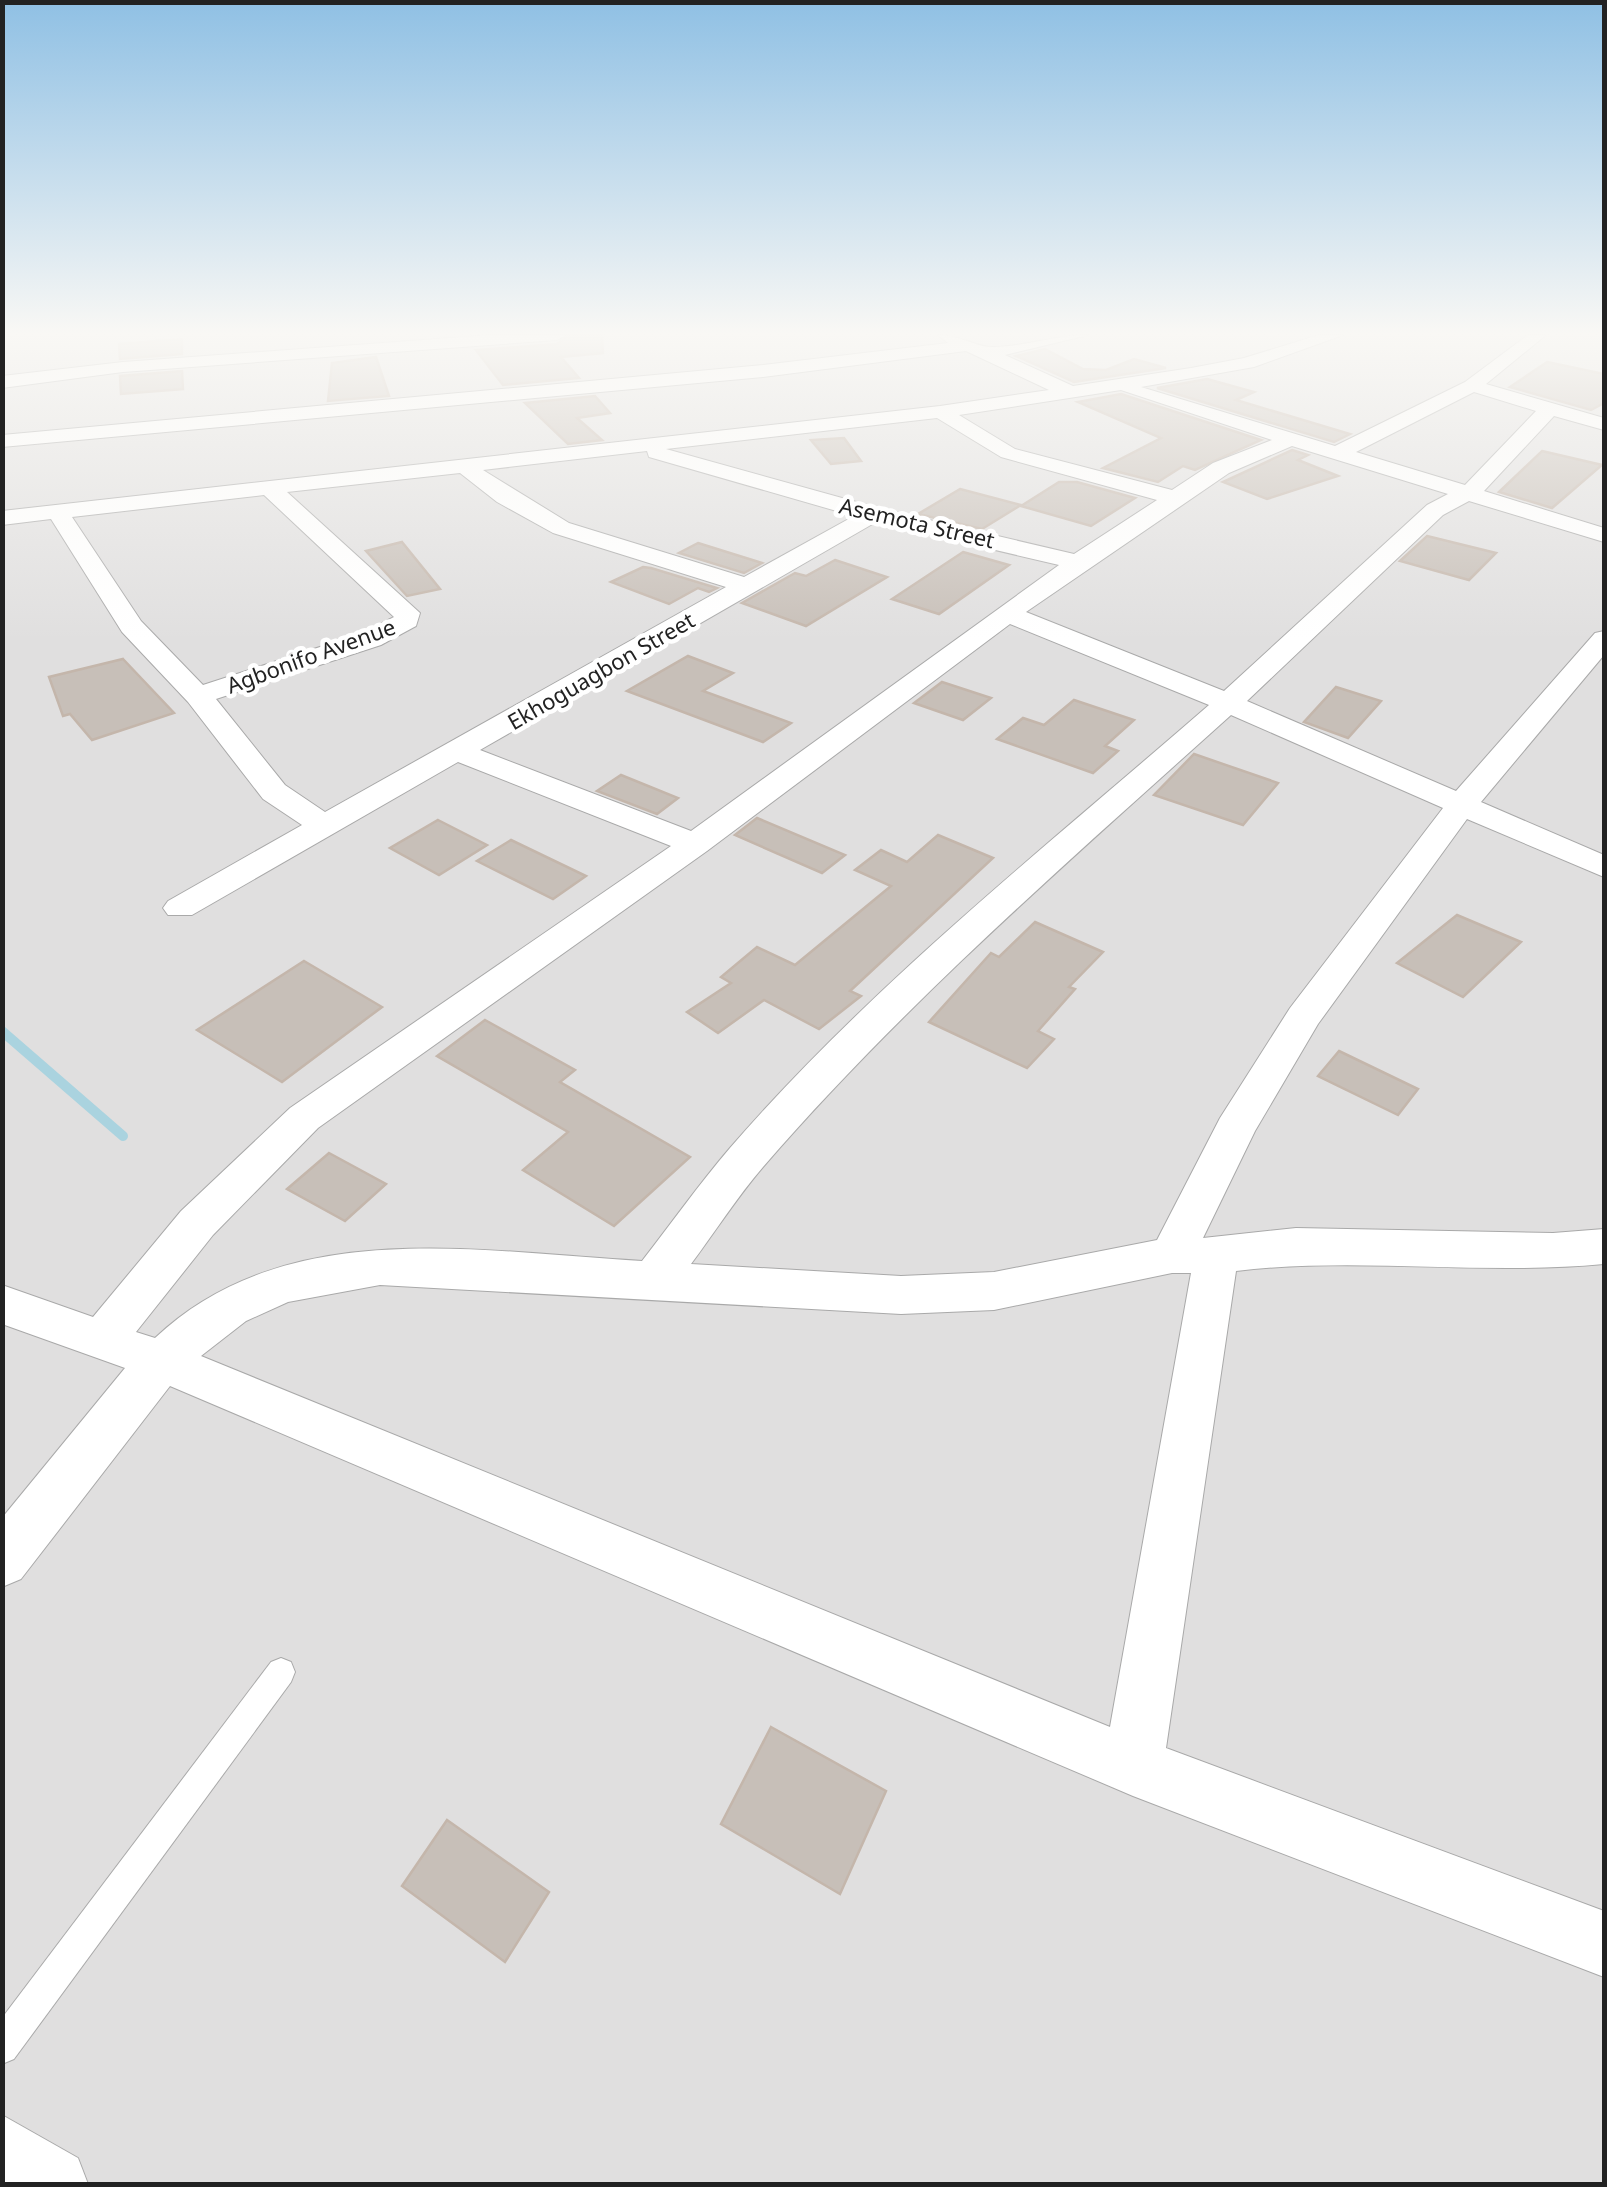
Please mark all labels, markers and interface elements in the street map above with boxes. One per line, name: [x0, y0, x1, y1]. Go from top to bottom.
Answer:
street label: Asemota Street: [837, 490, 998, 554]
street label: Ekhoguagbon Street: [501, 604, 700, 736]
street label: Agbonifo Avenue: [222, 611, 399, 700]

